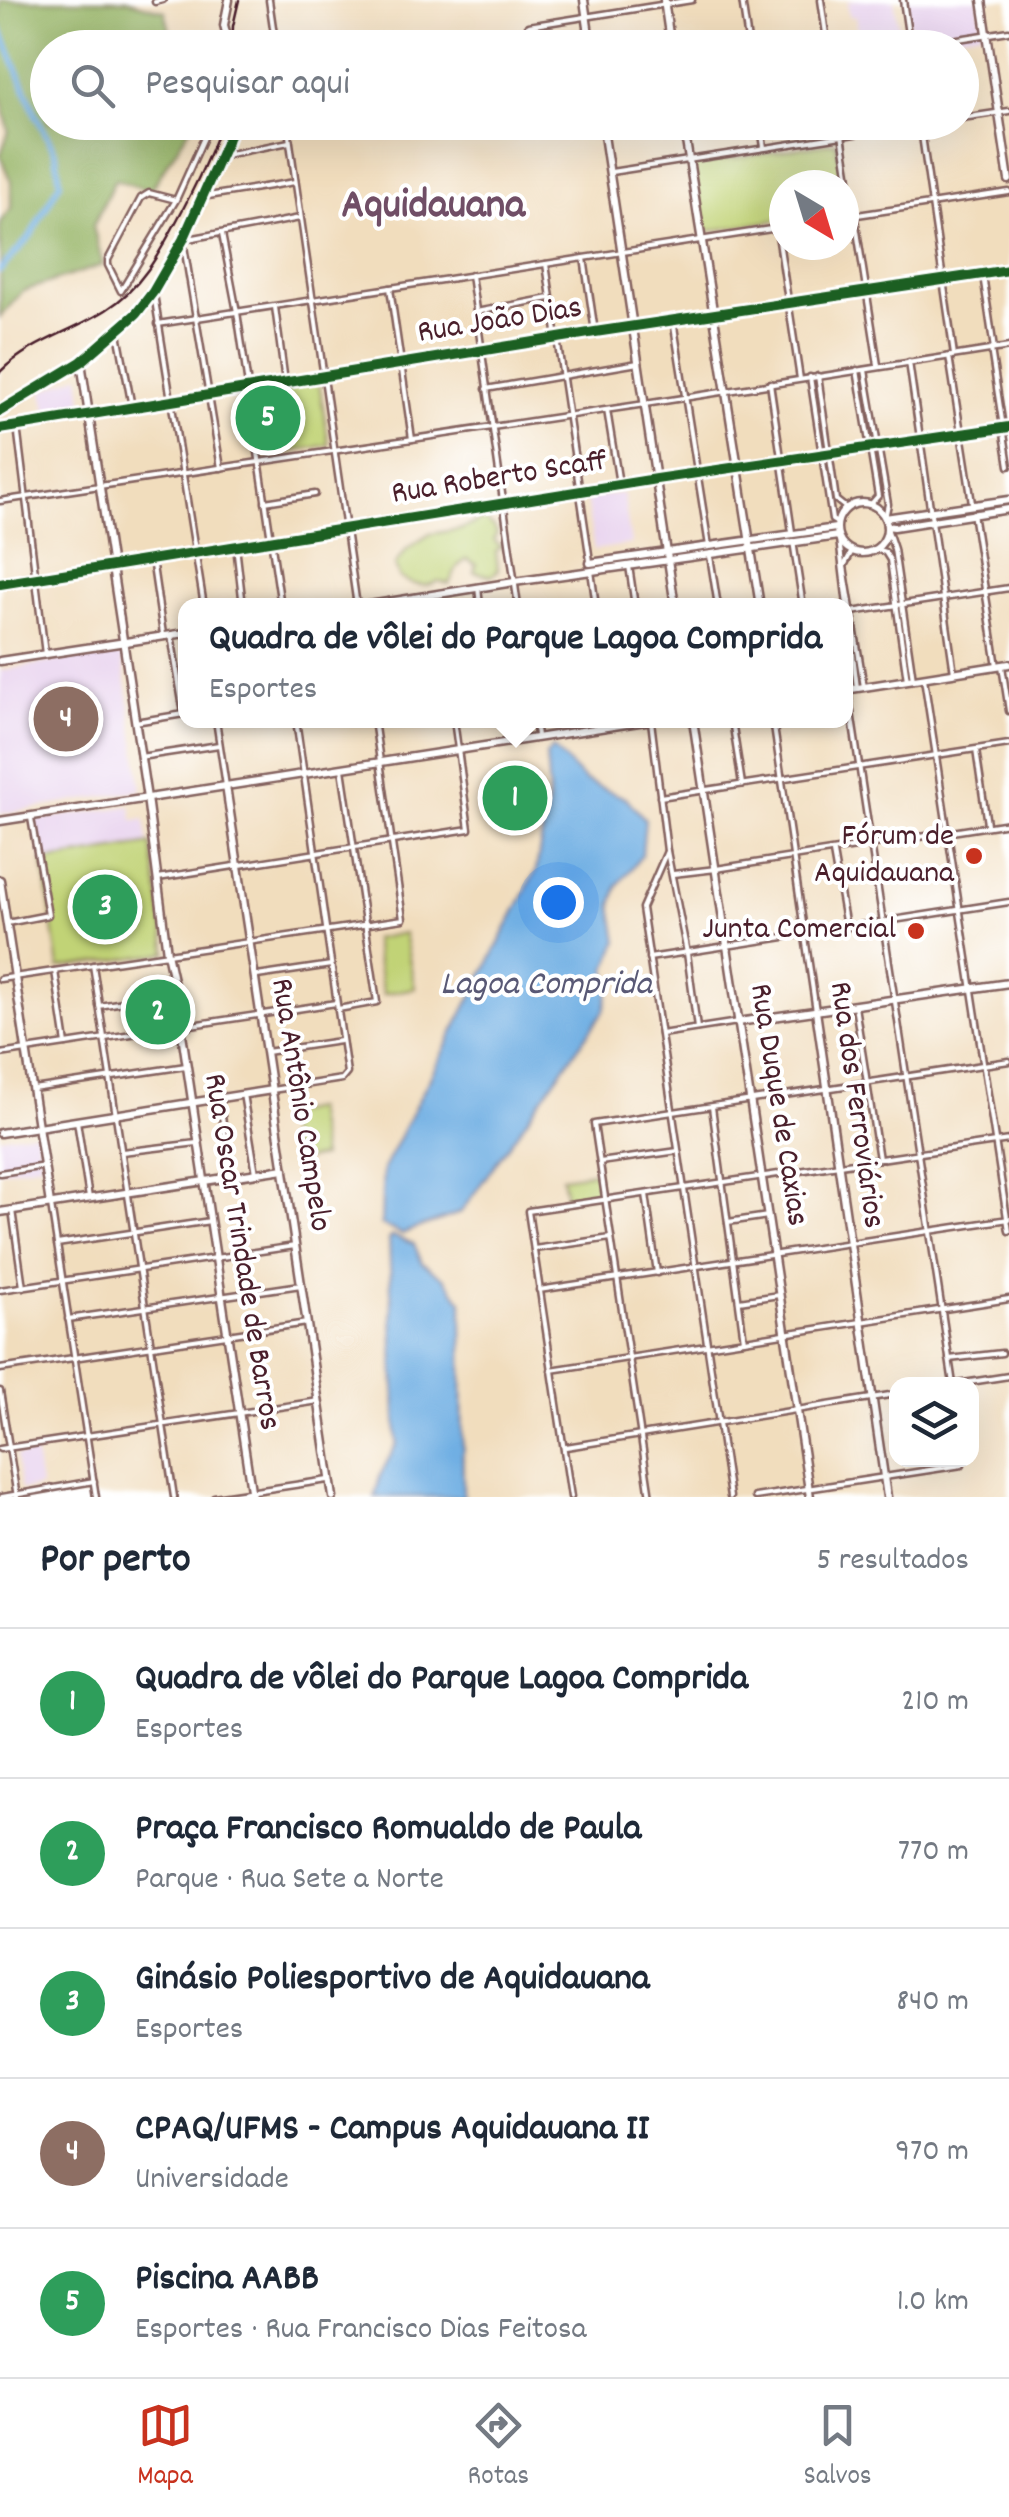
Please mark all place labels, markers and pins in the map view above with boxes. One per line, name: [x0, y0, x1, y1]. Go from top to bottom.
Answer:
pin: 5: [236, 380, 300, 456]
pin: 4: [34, 682, 98, 756]
pin: 1: [482, 760, 548, 836]
place label: Fórum de Aquidauana: [814, 815, 955, 898]
marker: Fórum de Aquidauana: [963, 845, 985, 867]
pin: 3: [72, 870, 138, 944]
place label: Junta Comercial: [702, 908, 896, 954]
marker: Junta Comercial: [905, 920, 927, 942]
pin: 2: [126, 974, 190, 1050]

